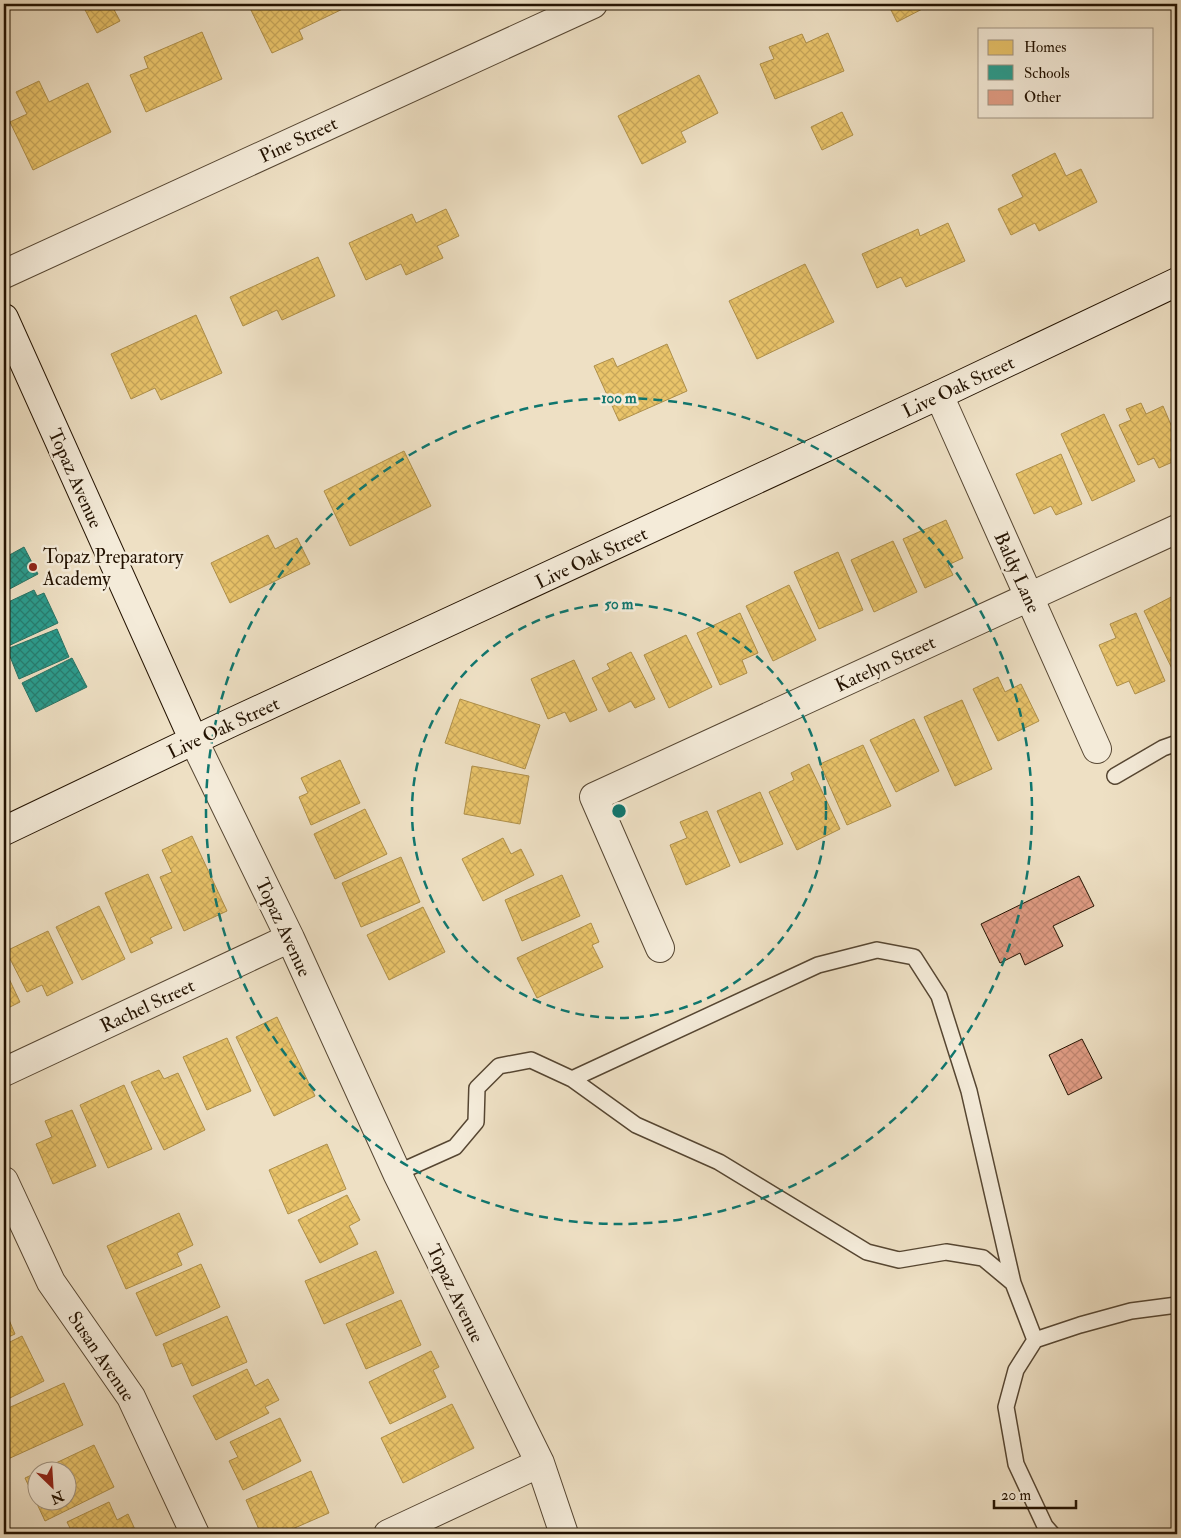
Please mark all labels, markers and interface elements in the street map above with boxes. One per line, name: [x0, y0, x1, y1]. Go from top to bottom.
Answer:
legend: [978, 28, 1154, 118]
text: Homes: [1024, 38, 1066, 57]
text: Schools: [1024, 64, 1070, 83]
text: Other: [1024, 88, 1061, 107]
street label: Pine Street: [255, 111, 341, 168]
street label: Live Oak Street: [899, 350, 1018, 423]
text: 100 m: [601, 389, 637, 408]
street label: Topaz Avenue: [42, 425, 108, 532]
street label: Live Oak Street: [532, 521, 651, 594]
street label: Baldy Lane: [989, 528, 1046, 617]
place label: Topaz Preparatory Academy: [42, 545, 184, 591]
marker: Topaz Preparatory Academy: [27, 561, 39, 573]
text: 50 m: [605, 595, 634, 614]
street label: Katelyn Street: [831, 630, 939, 698]
street label: Live Oak Street: [164, 691, 283, 764]
centre of rings: [610, 802, 628, 820]
street label: Topaz Avenue: [249, 874, 316, 981]
street label: Rachel Street: [96, 974, 199, 1038]
street label: Topaz Avenue: [420, 1240, 489, 1347]
street label: Susan Avenue: [62, 1307, 140, 1406]
north arrow: [28, 1460, 78, 1510]
scale bar: [994, 1478, 1076, 1510]
text: 20 m: [1001, 1486, 1031, 1505]
text: N: [48, 1487, 67, 1508]

